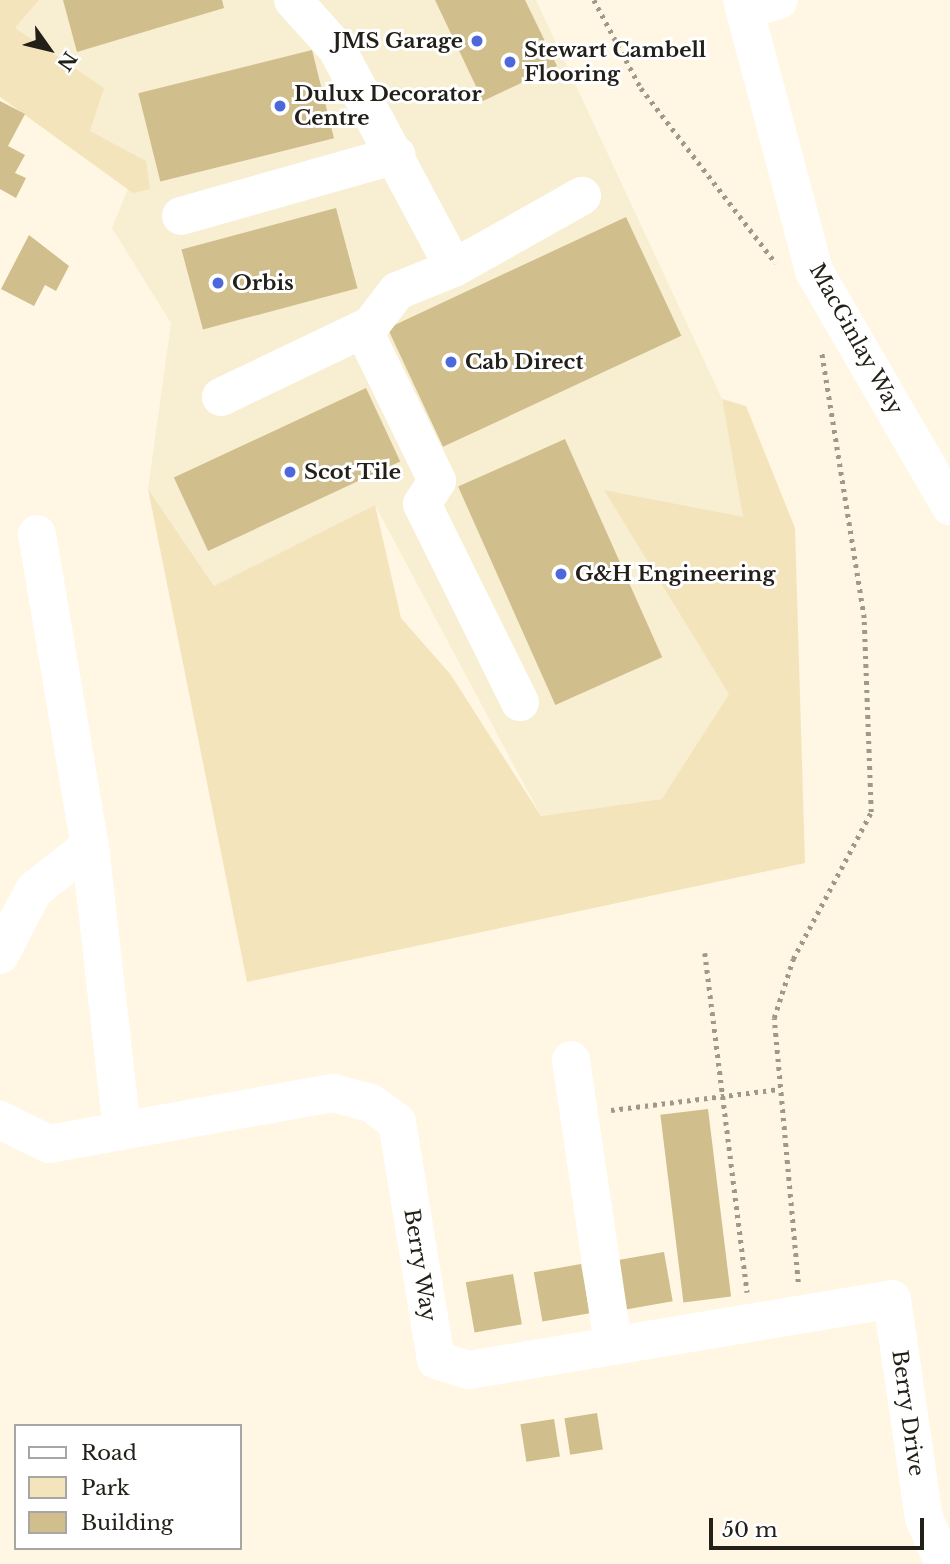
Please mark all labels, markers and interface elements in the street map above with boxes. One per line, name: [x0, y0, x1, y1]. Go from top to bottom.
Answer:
north arrow: [14, 14, 84, 84]
place label: JMS Garage: [333, 28, 463, 54]
marker: JMS Garage: [469, 33, 485, 49]
place label: Stewart Cambell Flooring: [524, 37, 706, 87]
text: N: [52, 47, 81, 75]
marker: Stewart Cambell Flooring: [502, 54, 518, 70]
place label: Dulux Decorator Centre: [294, 81, 482, 131]
marker: Dulux Decorator Centre: [272, 98, 288, 114]
street label: MacGinlay Way: [804, 258, 908, 420]
place label: Orbis: [232, 270, 294, 296]
marker: Orbis: [210, 275, 226, 291]
place label: Cab Direct: [465, 349, 583, 375]
marker: Cab Direct: [443, 354, 459, 370]
place label: Scot Tile: [304, 459, 402, 485]
marker: Scot Tile: [282, 464, 298, 480]
place label: G&H Engineering: [575, 561, 775, 587]
marker: G&H Engineering: [553, 566, 569, 582]
street label: Berry Way: [399, 1206, 441, 1324]
street label: Berry Drive: [887, 1348, 929, 1478]
legend: [14, 1424, 242, 1550]
text: Road: [81, 1440, 137, 1466]
text: Park: [81, 1475, 130, 1501]
scale bar: [712, 1504, 927, 1548]
text: Building: [81, 1510, 173, 1536]
text: 50 m: [722, 1517, 777, 1543]

